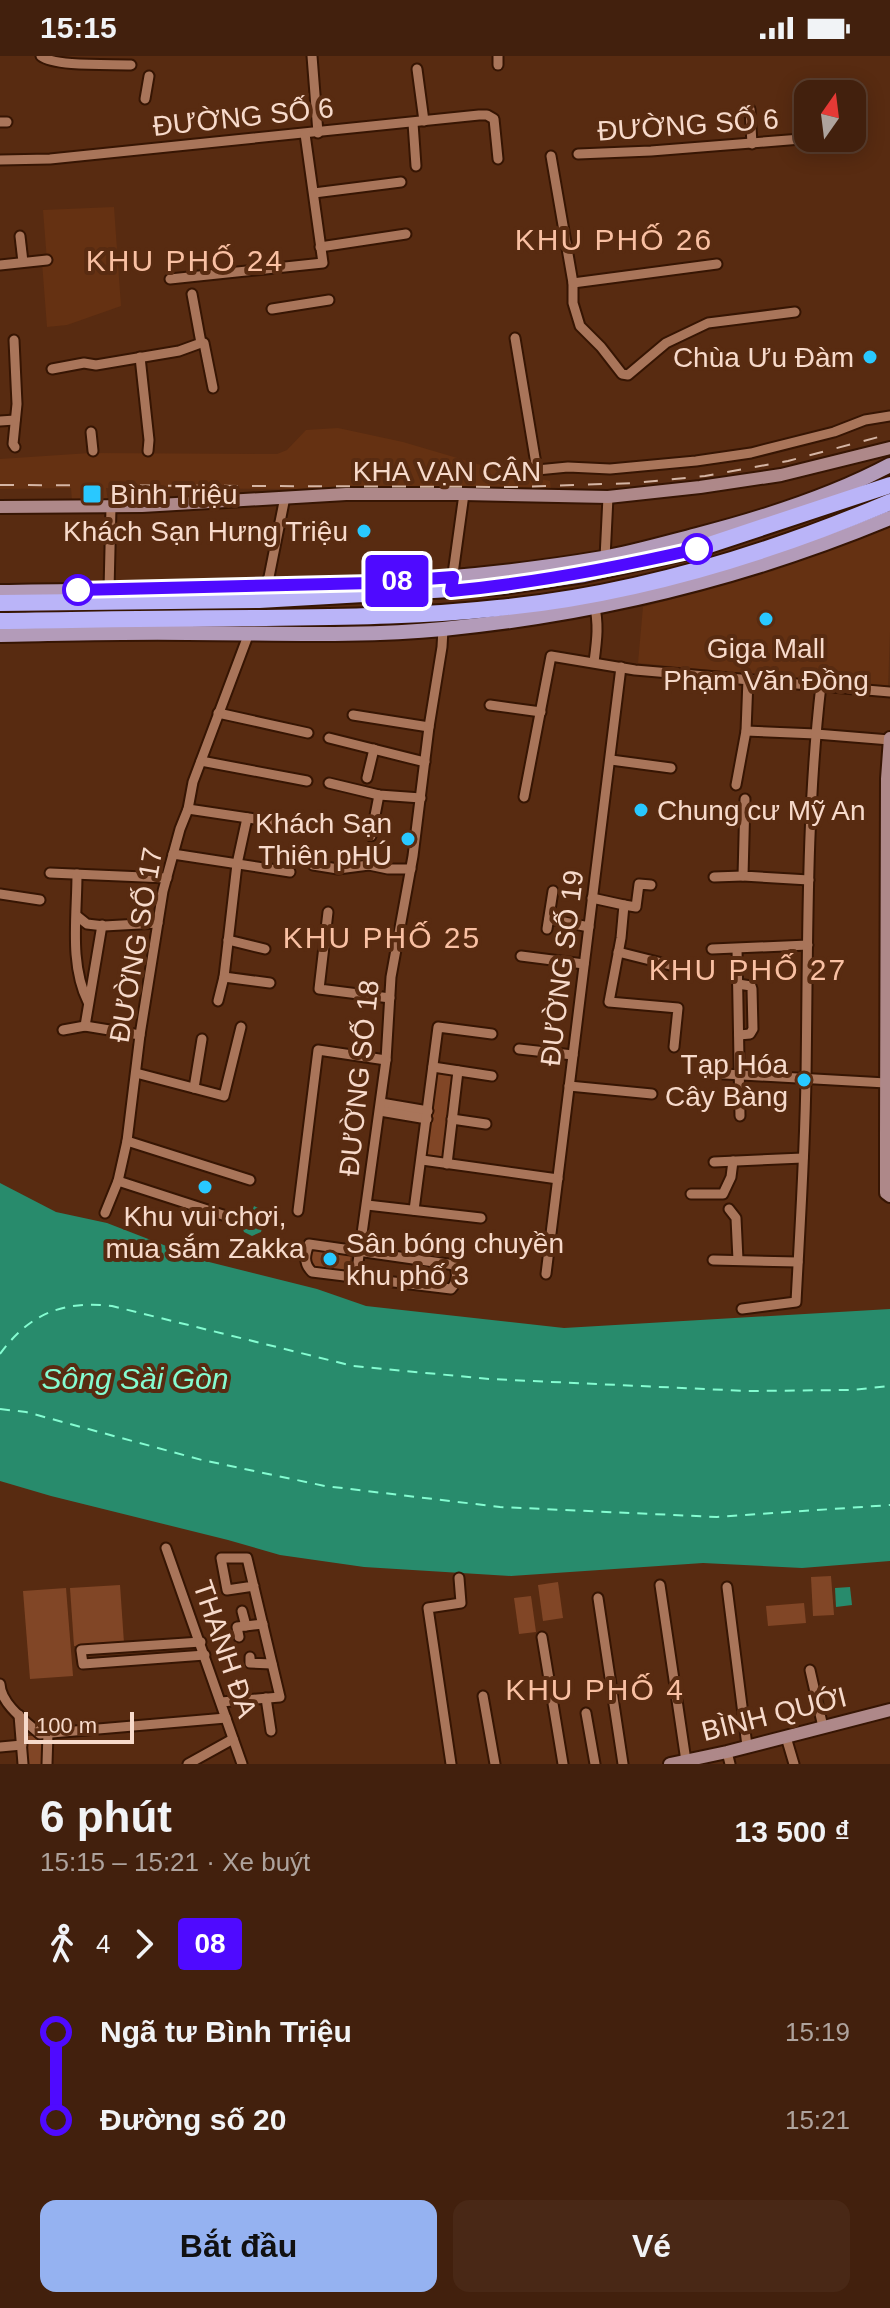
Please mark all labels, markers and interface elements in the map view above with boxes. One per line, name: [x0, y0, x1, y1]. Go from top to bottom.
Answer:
text: 15:15: [40, 11, 117, 44]
north arrow: [794, 80, 866, 152]
map controls: [794, 80, 866, 152]
street label: ĐƯỜNG SỐ 6: [151, 91, 335, 142]
street label: ĐƯỜNG SỐ 6: [596, 102, 780, 147]
district label: KHU PHỐ 26: [515, 223, 713, 256]
district label: KHU PHỐ 24: [86, 244, 284, 277]
place label: Chùa Ưu Đàm: [673, 342, 854, 373]
marker: Chùa Ưu Đàm: [861, 348, 879, 366]
street label: KHA VẠN CÂN: [353, 456, 541, 487]
place label: Bình Triệu: [110, 479, 238, 510]
marker: Bình Triệu: [81, 483, 103, 505]
place label: Khách Sạn Hưng Triệu: [63, 516, 348, 547]
marker: Khách Sạn Hưng Triệu: [355, 522, 373, 540]
unlabelled marker: [682, 534, 712, 564]
line badge: 08: [361, 555, 433, 607]
text: 08: [381, 565, 413, 596]
unlabelled marker: [63, 575, 93, 605]
marker: Giga Mall Phạm Văn Đồng: [757, 610, 775, 628]
place label: Giga Mall Phạm Văn Đồng: [663, 633, 869, 696]
place label: Chung cư Mỹ An: [657, 795, 866, 826]
marker: Chung cư Mỹ An: [632, 801, 650, 819]
place label: Khách Sạn Thiên pHÚ: [255, 808, 392, 871]
marker: Khách Sạn Thiên pHÚ: [399, 830, 417, 848]
street label: ĐƯỜNG SỐ 17: [103, 845, 168, 1045]
street label: ĐƯỜNG SỐ 19: [534, 868, 589, 1068]
district label: KHU PHỐ 25: [283, 921, 481, 954]
district label: KHU PHỐ 27: [649, 953, 847, 986]
street label: ĐƯỜNG SỐ 18: [332, 978, 385, 1178]
place label: Tạp Hóa Cây Bàng: [665, 1049, 788, 1112]
marker: Tạp Hóa Cây Bàng: [795, 1071, 813, 1089]
marker: Khu vui chơi, mua sắm Zakka: [196, 1178, 214, 1196]
place label: Khu vui chơi, mua sắm Zakka: [105, 1201, 305, 1264]
place label: Sân bóng chuyền khu phố 3: [346, 1228, 564, 1291]
marker: Sân bóng chuyền khu phố 3: [321, 1250, 339, 1268]
water label: Sông Sài Gòn: [42, 1362, 228, 1395]
street label: THANH ĐA: [187, 1576, 263, 1722]
district label: KHU PHỐ 4: [505, 1673, 685, 1706]
street label: BÌNH QUỚI: [698, 1681, 850, 1747]
scale bar: [24, 1708, 134, 1744]
text: 100 m: [36, 1713, 97, 1738]
text: 6 phút: [40, 1792, 172, 1841]
text: 13 500 ₫: [735, 1815, 850, 1848]
text: 15:15 – 15:21 · Xe buýt: [40, 1847, 310, 1877]
icon: walk: [40, 1922, 84, 1966]
icon: forward: [122, 1922, 166, 1966]
text: 08: [194, 1928, 226, 1959]
text: 4: [96, 1929, 110, 1959]
text: Ngã tư Bình Triệu: [100, 2015, 352, 2048]
text: 15:19: [785, 2017, 850, 2047]
text: Đường số 20: [100, 2103, 286, 2136]
text: 15:21: [785, 2105, 850, 2135]
button: Bắt đầu: [40, 2200, 437, 2292]
button: Vé: [453, 2200, 850, 2292]

